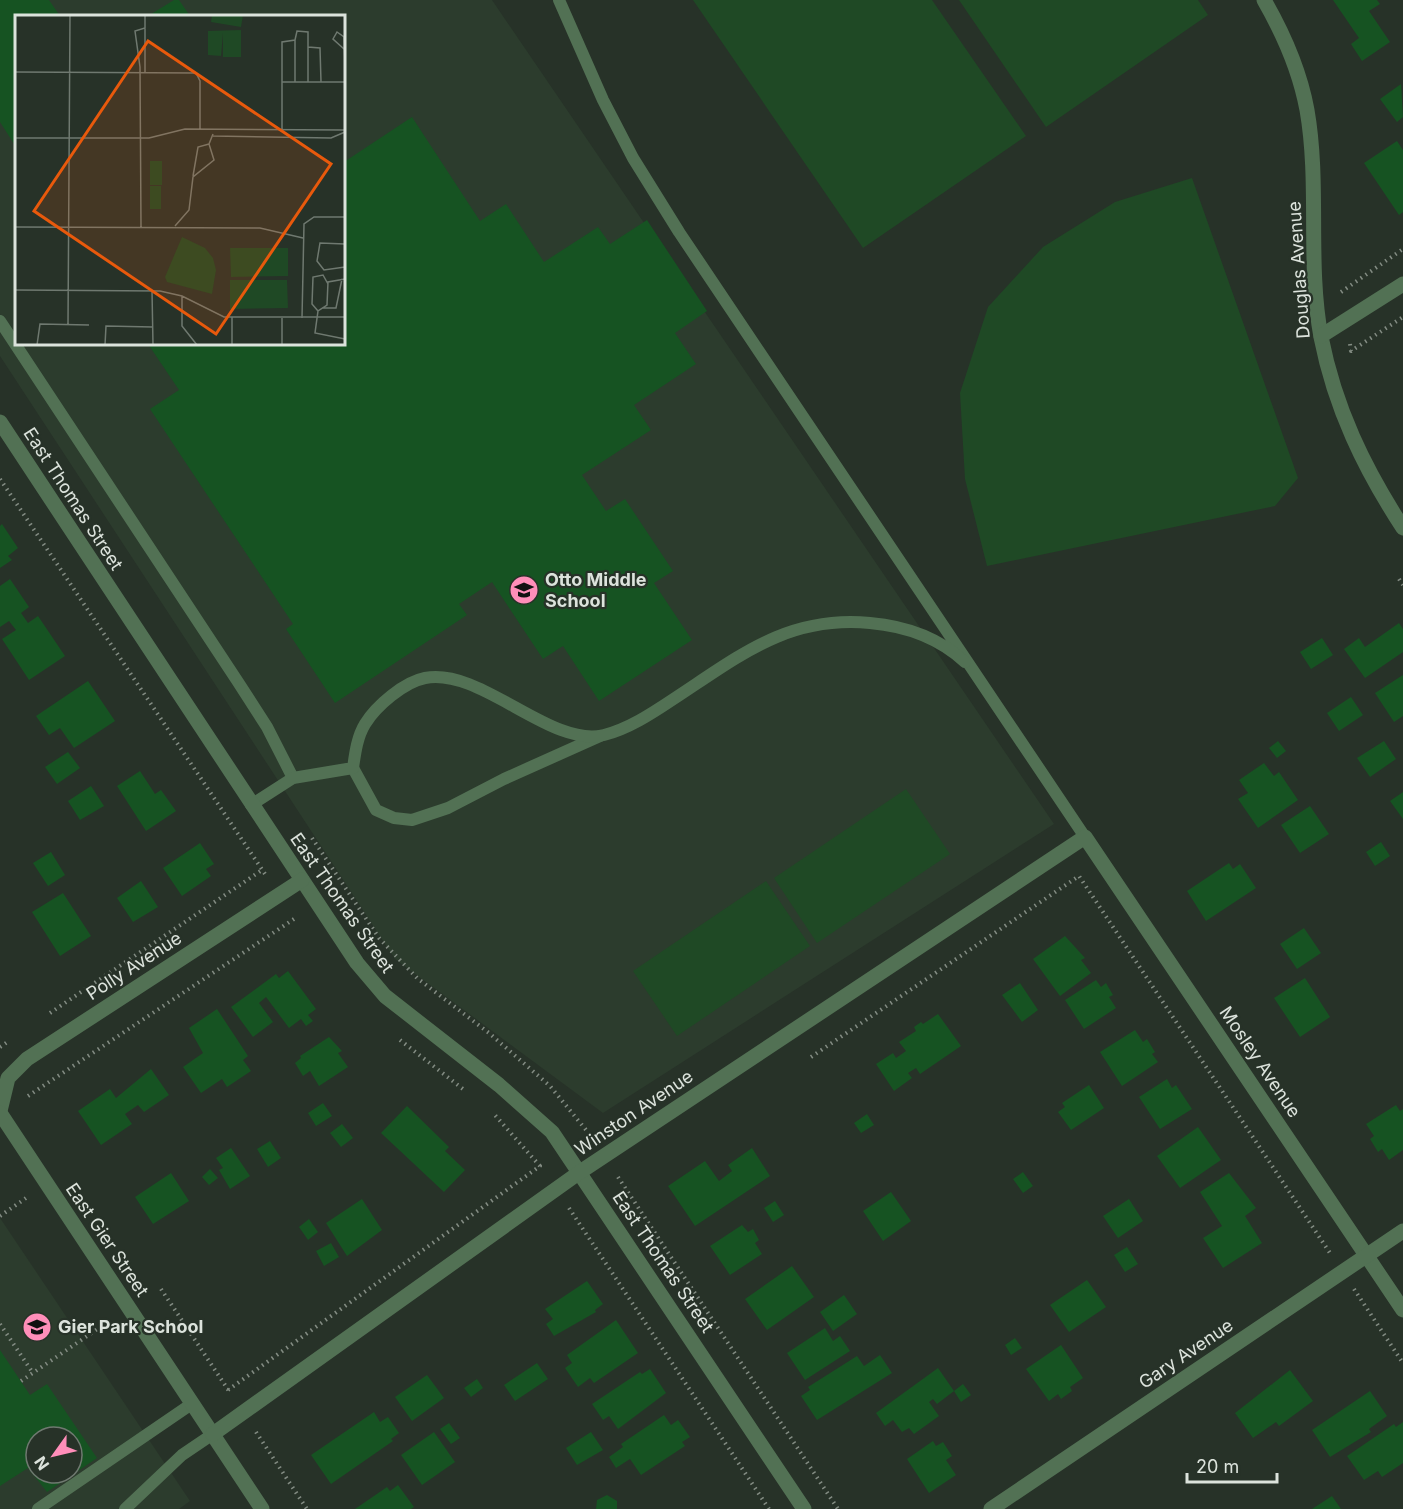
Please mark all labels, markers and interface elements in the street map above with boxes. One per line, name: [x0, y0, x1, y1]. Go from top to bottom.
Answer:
inset map: [15, 15, 345, 345]
street label: Douglas Avenue: [1283, 201, 1314, 339]
street label: East Thomas Street: [19, 424, 127, 574]
place label: Otto Middle School: [545, 569, 647, 611]
school or university icon: Otto Middle School: [508, 574, 540, 606]
street label: East Thomas Street: [286, 829, 399, 977]
street label: Polly Avenue: [82, 927, 185, 1004]
street label: Mosley Avenue: [1216, 1002, 1305, 1121]
street label: Winston Avenue: [571, 1065, 697, 1160]
street label: East Gier Street: [62, 1179, 153, 1301]
street label: East Thomas Street: [608, 1187, 718, 1336]
school or university icon: Gier Park School: [21, 1311, 53, 1343]
street label: Gary Avenue: [1135, 1314, 1237, 1393]
place label: Gier Park School: [58, 1316, 203, 1337]
north arrow: [24, 1425, 84, 1485]
scale bar: [1187, 1446, 1277, 1484]
text: N: [30, 1453, 53, 1474]
text: 20 m: [1196, 1456, 1239, 1477]

